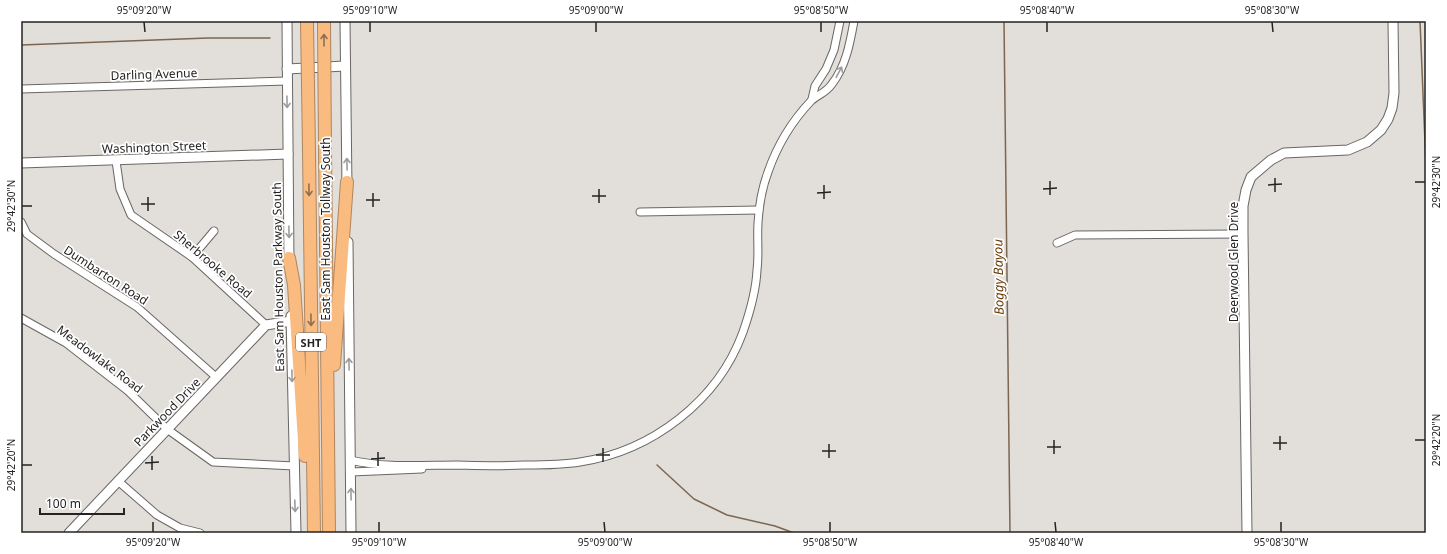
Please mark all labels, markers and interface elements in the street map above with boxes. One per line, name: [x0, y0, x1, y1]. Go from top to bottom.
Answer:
text: 95°09'20"W: [117, 3, 172, 17]
text: 95°09'10"W: [343, 3, 398, 17]
text: 95°09'00"W: [569, 3, 624, 17]
text: 95°08'50"W: [794, 3, 849, 17]
text: 95°08'40"W: [1020, 3, 1075, 17]
text: 95°08'30"W: [1245, 3, 1300, 17]
one-way arrow: [320, 34, 328, 47]
street label: Darling Avenue: [110, 64, 198, 84]
one-way arrow: [836, 67, 843, 79]
one-way arrow: [284, 95, 291, 108]
street label: Washington Street: [102, 137, 207, 157]
street label: East Sam Houston Tollway South: [317, 137, 334, 321]
text: 29°42'30"N: [1429, 156, 1443, 208]
one-way arrow: [343, 158, 351, 171]
text: 29°42'30"N: [4, 180, 18, 232]
street label: East Sam Houston Parkway South: [268, 182, 288, 372]
one-way arrow: [306, 183, 313, 196]
street label: Deerwood Glen Drive: [1225, 202, 1242, 322]
one-way arrow: [285, 225, 293, 238]
street label: Sherbrooke Road: [170, 226, 256, 302]
water label: Boggy Bayou: [988, 239, 1008, 315]
street label: Dumbarton Road: [61, 241, 151, 309]
one-way arrow: [307, 313, 315, 326]
street label: Meadowlake Road: [54, 321, 146, 397]
road number: SHT: [296, 333, 326, 351]
one-way arrow: [345, 358, 353, 371]
one-way arrow: [288, 369, 296, 382]
street label: Parkwood Drive: [130, 374, 204, 450]
text: 29°42'20"N: [1429, 414, 1443, 466]
text: 29°42'20"N: [4, 439, 18, 491]
one-way arrow: [347, 488, 355, 501]
scale bar: [40, 490, 124, 516]
text: 100 m: [46, 495, 81, 512]
one-way arrow: [291, 499, 299, 512]
text: 95°09'20"W: [126, 535, 181, 549]
text: 95°09'10"W: [352, 535, 407, 549]
text: 95°09'00"W: [578, 535, 633, 549]
text: 95°08'50"W: [803, 535, 858, 549]
text: 95°08'40"W: [1029, 535, 1084, 549]
text: 95°08'30"W: [1254, 535, 1309, 549]

